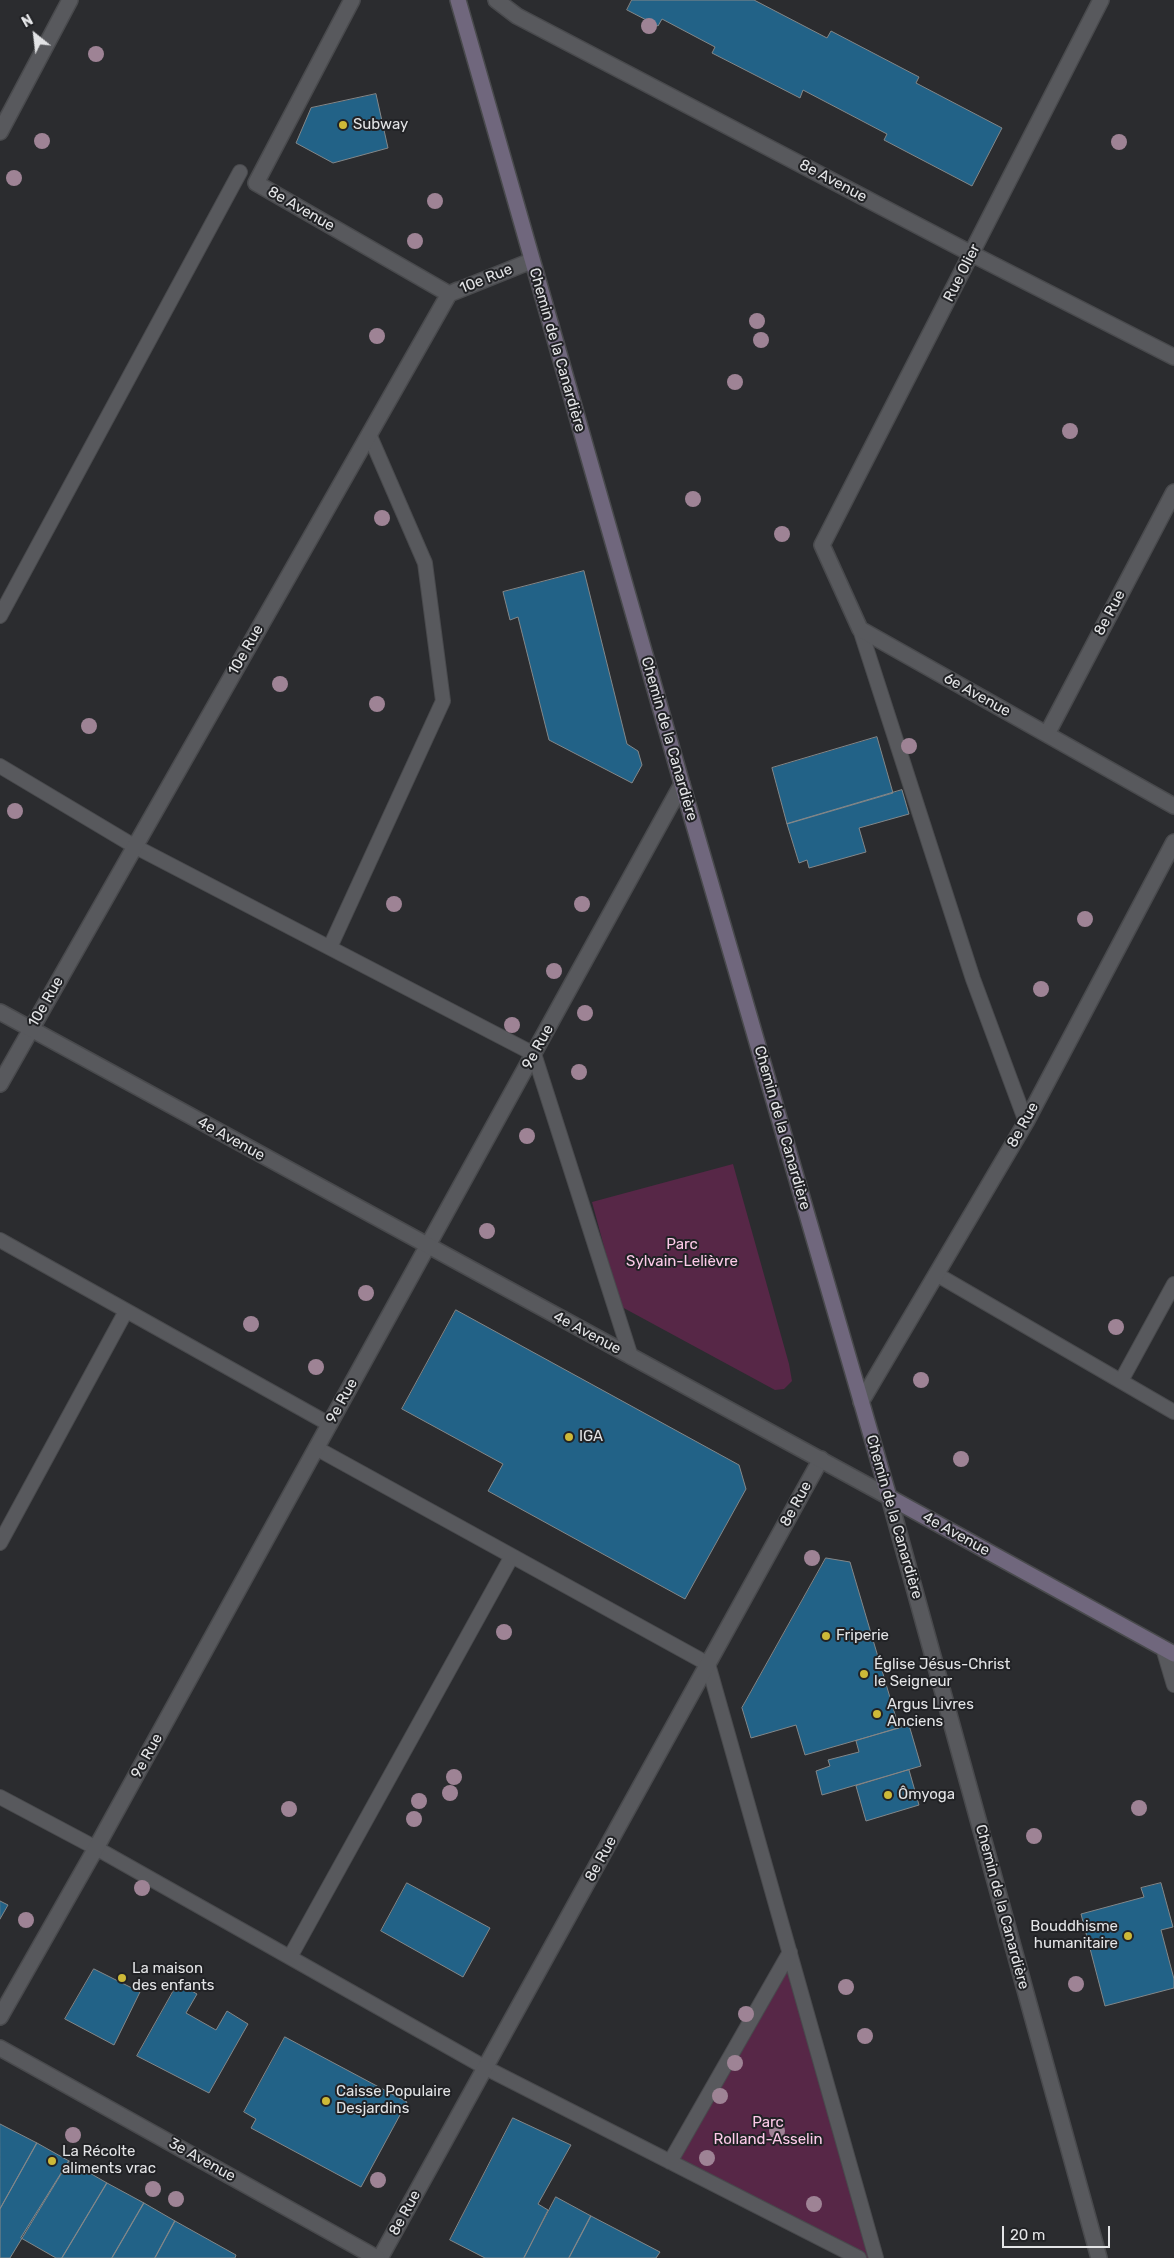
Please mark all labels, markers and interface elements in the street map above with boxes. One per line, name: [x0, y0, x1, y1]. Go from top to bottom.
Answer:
north arrow: [10, 10, 60, 60]
text: N: [19, 12, 36, 31]
place label: Subway: [353, 116, 408, 134]
marker: Subway: [337, 119, 349, 131]
street label: 8e Avenue: [796, 156, 870, 206]
street label: 8e Avenue: [264, 183, 338, 235]
street label: Rue Olier: [940, 241, 984, 305]
street label: 10e Rue: [457, 260, 515, 298]
street label: Chemin de la Canardière: [525, 266, 589, 434]
street label: 8e Rue: [1091, 587, 1129, 639]
street label: 10e Rue: [224, 622, 268, 678]
street label: Chemin de la Canardière: [637, 655, 701, 823]
street label: 6e Avenue: [940, 669, 1014, 721]
street label: 10e Rue: [24, 974, 68, 1030]
street label: 9e Rue: [518, 1022, 558, 1072]
street label: Chemin de la Canardière: [750, 1044, 814, 1212]
street label: 8e Rue: [1003, 1099, 1043, 1151]
street label: 4e Avenue: [194, 1113, 268, 1165]
park label: Parc Sylvain-Lelièvre: [626, 1236, 738, 1271]
street label: 4e Avenue: [550, 1308, 624, 1358]
street label: 9e Rue: [322, 1376, 362, 1426]
place label: IGA: [579, 1428, 603, 1446]
marker: IGA: [563, 1431, 575, 1443]
street label: Chemin de la Canardière: [862, 1433, 926, 1601]
street label: 8e Rue: [776, 1478, 816, 1530]
street label: 4e Avenue: [919, 1508, 993, 1560]
place label: Friperie: [836, 1627, 889, 1645]
marker: Friperie: [820, 1630, 832, 1642]
place label: Église Jésus-Christ le Seigneur: [874, 1656, 1010, 1691]
marker: Église Jésus-Christ le Seigneur: [858, 1668, 870, 1680]
place label: Argus Livres Anciens: [887, 1696, 974, 1731]
marker: Argus Livres Anciens: [871, 1708, 883, 1720]
street label: 9e Rue: [127, 1731, 167, 1781]
place label: Ômyoga: [898, 1786, 955, 1804]
marker: Ômyoga: [882, 1789, 894, 1801]
street label: Chemin de la Canardière: [971, 1823, 1033, 1991]
street label: 8e Rue: [581, 1833, 621, 1885]
place label: Bouddhisme humanitaire: [1030, 1918, 1118, 1953]
marker: Bouddhisme humanitaire: [1122, 1930, 1134, 1942]
place label: La maison des enfants: [132, 1960, 214, 1995]
marker: La maison des enfants: [116, 1972, 128, 1984]
place label: Caisse Populaire Desjardins: [336, 2083, 451, 2118]
marker: Caisse Populaire Desjardins: [320, 2095, 332, 2107]
park label: Parc Rolland-Asselin: [714, 2114, 822, 2149]
street label: 3e Avenue: [165, 2134, 239, 2186]
place label: La Récolte aliments vrac: [62, 2143, 156, 2178]
marker: La Récolte aliments vrac: [46, 2155, 58, 2167]
street label: 8e Rue: [385, 2187, 425, 2239]
scale bar: [1004, 2216, 1112, 2248]
text: 20 m: [1010, 2226, 1045, 2244]

